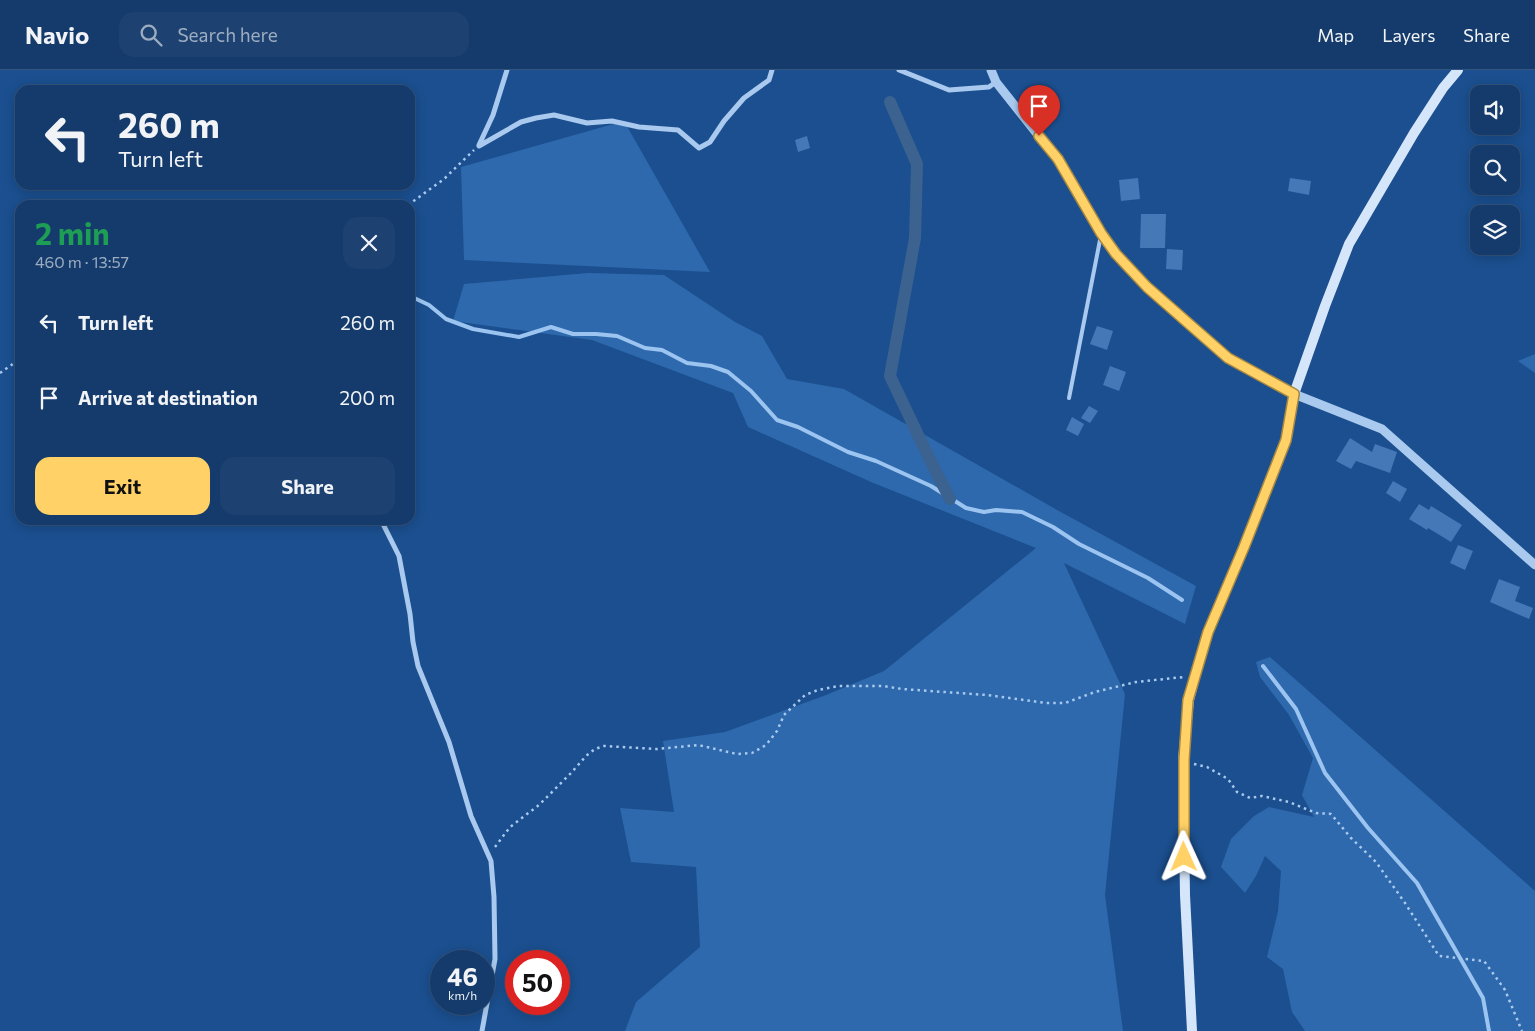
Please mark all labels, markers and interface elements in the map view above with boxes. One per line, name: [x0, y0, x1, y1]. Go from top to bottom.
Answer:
search box: [119, 12, 469, 57]
text: Navio: [25, 20, 89, 49]
icon: search: [137, 21, 165, 49]
text: Search here: [177, 23, 278, 46]
text: Map: [1317, 24, 1354, 46]
text: Layers: [1382, 24, 1435, 46]
text: Share: [1463, 24, 1510, 46]
pin: [1018, 85, 1060, 136]
map controls: [1470, 85, 1520, 255]
button: sound: [1470, 85, 1520, 135]
icon: arrive: [1025, 92, 1053, 120]
text: 260 m: [118, 102, 220, 145]
icon: left: [35, 105, 100, 170]
text: Turn left: [118, 145, 203, 172]
button: search: [1470, 145, 1520, 195]
button: layers: [1470, 205, 1520, 255]
text: 2 min: [35, 214, 110, 251]
button: close: [343, 217, 395, 269]
text: 460 m · 13:57: [35, 252, 129, 271]
icon: left: [35, 309, 63, 337]
text: Turn left: [78, 311, 153, 334]
text: 260 m: [340, 311, 395, 334]
icon: arrive: [35, 384, 63, 412]
text: Arrive at destination: [78, 386, 258, 409]
text: 200 m: [340, 386, 395, 409]
button: Exit: [35, 457, 210, 515]
button: Share: [220, 457, 395, 515]
position arrow: [1157, 830, 1209, 882]
speed limit sign: 50: [505, 950, 570, 1015]
text: 46: [447, 961, 478, 991]
text: km/h: [448, 988, 477, 1002]

